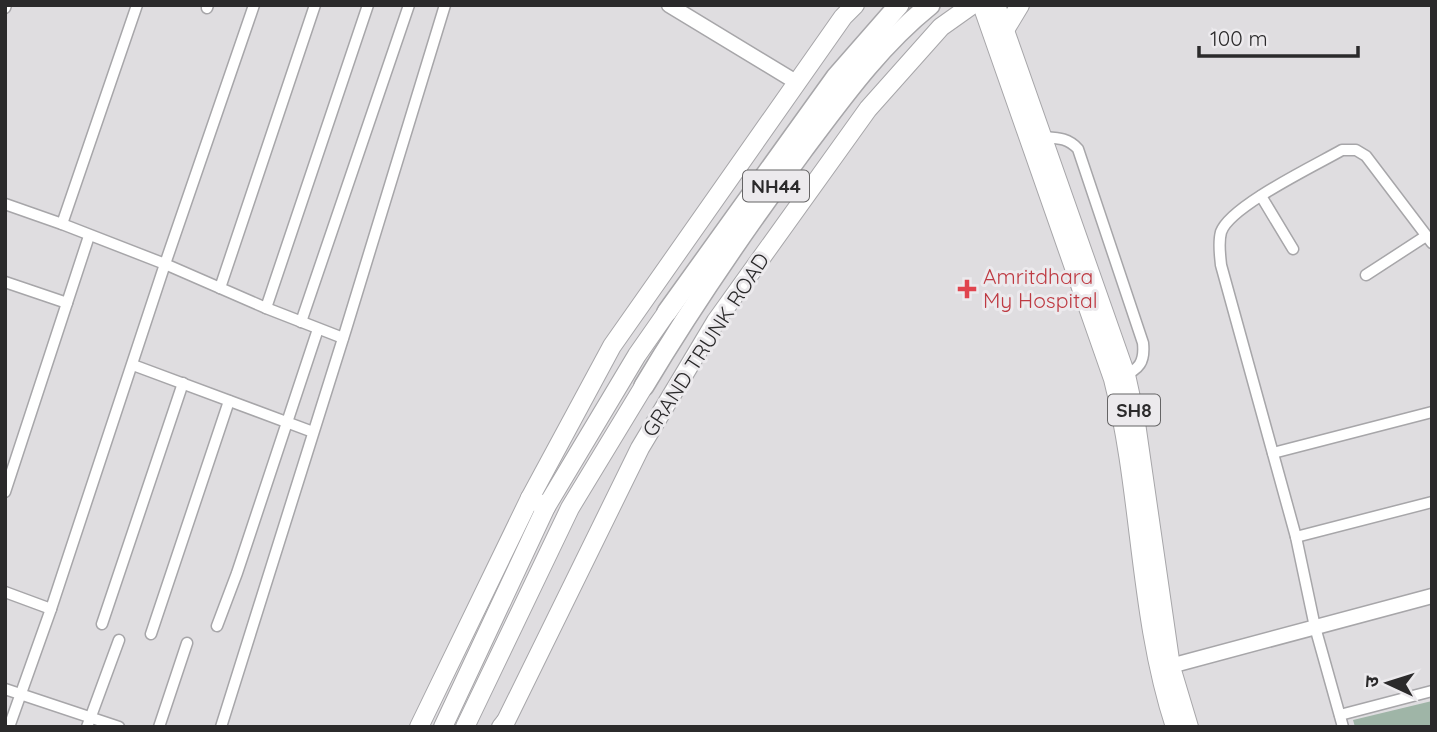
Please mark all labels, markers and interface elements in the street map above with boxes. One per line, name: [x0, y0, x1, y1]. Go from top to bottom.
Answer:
scale bar: [1199, 14, 1358, 58]
text: 100 m: [1210, 25, 1268, 51]
road number: NH44: [743, 170, 809, 202]
street label: GRAND TRUNK ROAD: [636, 248, 774, 441]
place label: Amritdhara My Hospital: [983, 263, 1098, 313]
marker: Amritdhara My Hospital: [957, 279, 977, 299]
road number: SH8: [1108, 394, 1160, 426]
north arrow: [1353, 648, 1423, 718]
text: उ: [1359, 675, 1383, 688]

